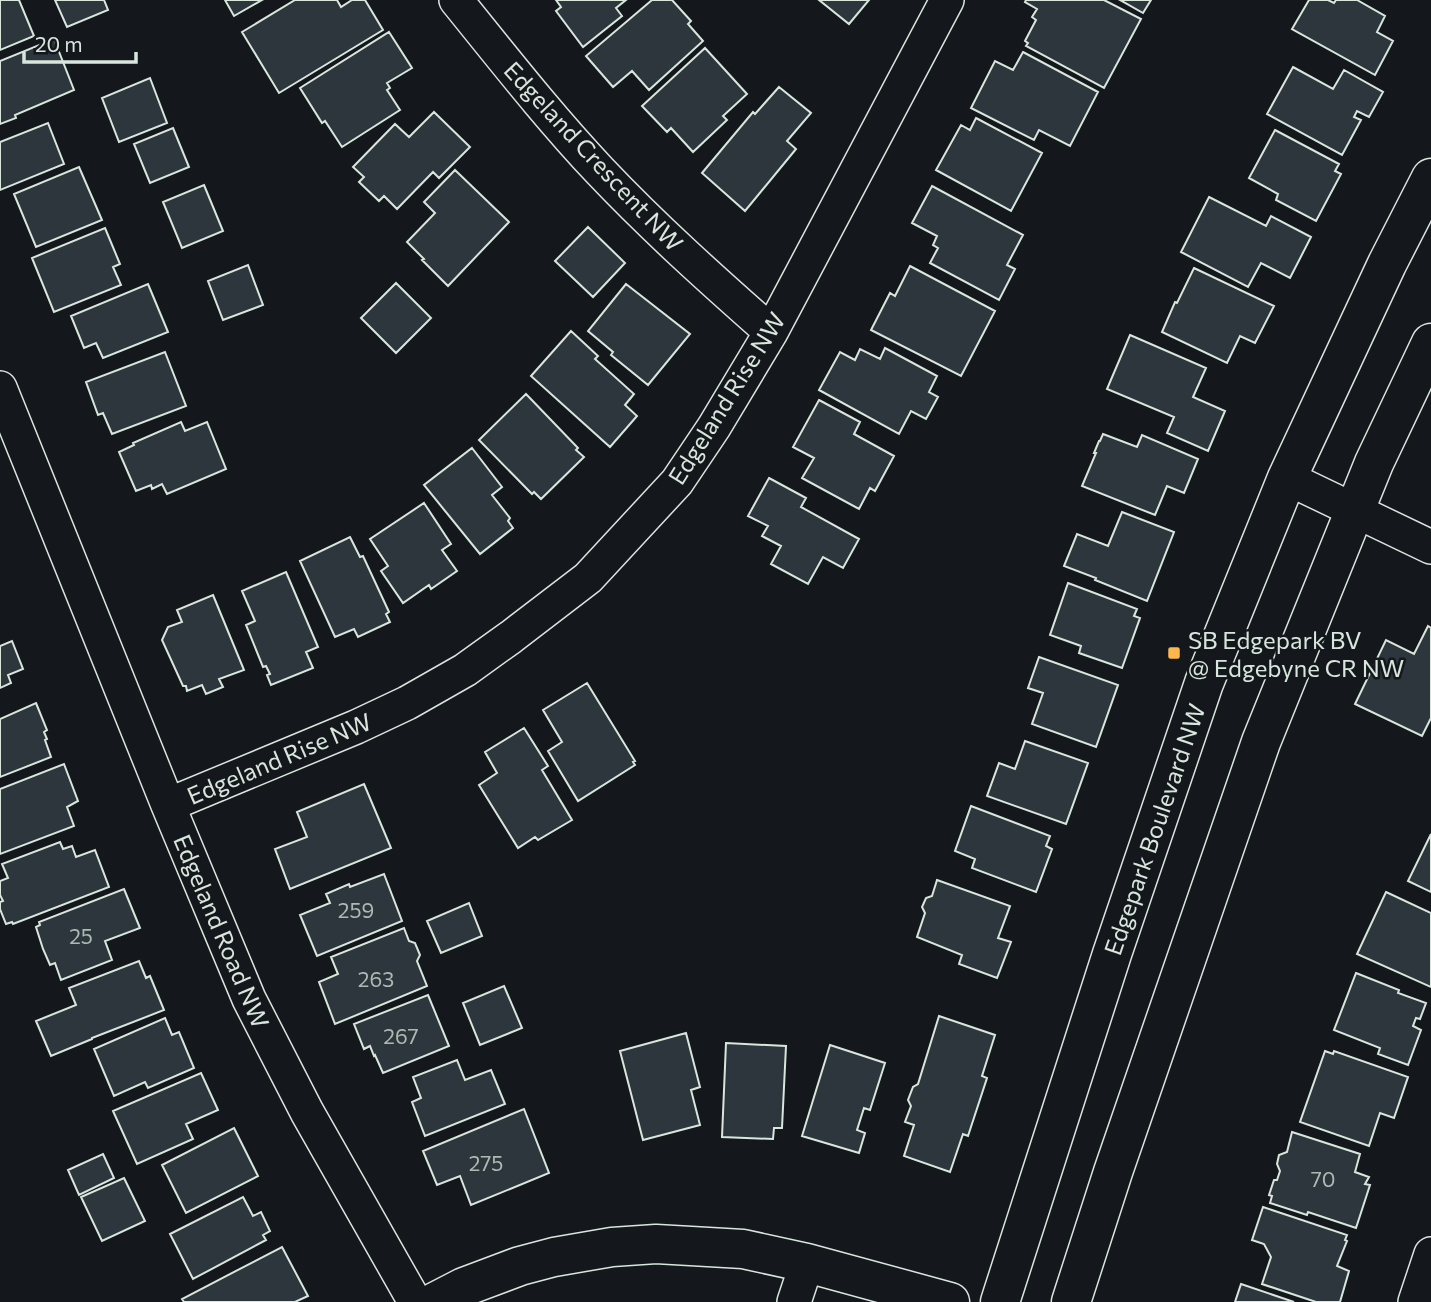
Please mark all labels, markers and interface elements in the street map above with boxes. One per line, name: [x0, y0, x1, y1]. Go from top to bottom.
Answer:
scale bar: [24, 21, 136, 65]
text: 20 m: [35, 31, 83, 56]
street label: Edgeland Crescent NW: [499, 55, 689, 257]
street label: Edgeland Rise NW: [661, 307, 791, 489]
place label: SB Edgepark BV @ Edgebyne CR NW: [1188, 625, 1404, 682]
marker: SB Edgepark BV @ Edgebyne CR NW: [1166, 645, 1182, 661]
street label: Edgepark Boulevard NW: [1097, 699, 1211, 959]
street label: Edgeland Rise NW: [182, 706, 376, 810]
street label: Edgeland Road NW: [168, 830, 276, 1032]
house number: 259: [338, 897, 374, 922]
house number: 25: [69, 923, 93, 948]
house number: 263: [358, 966, 394, 991]
house number: 267: [383, 1023, 419, 1048]
house number: 275: [469, 1150, 503, 1175]
house number: 70: [1311, 1166, 1335, 1191]

